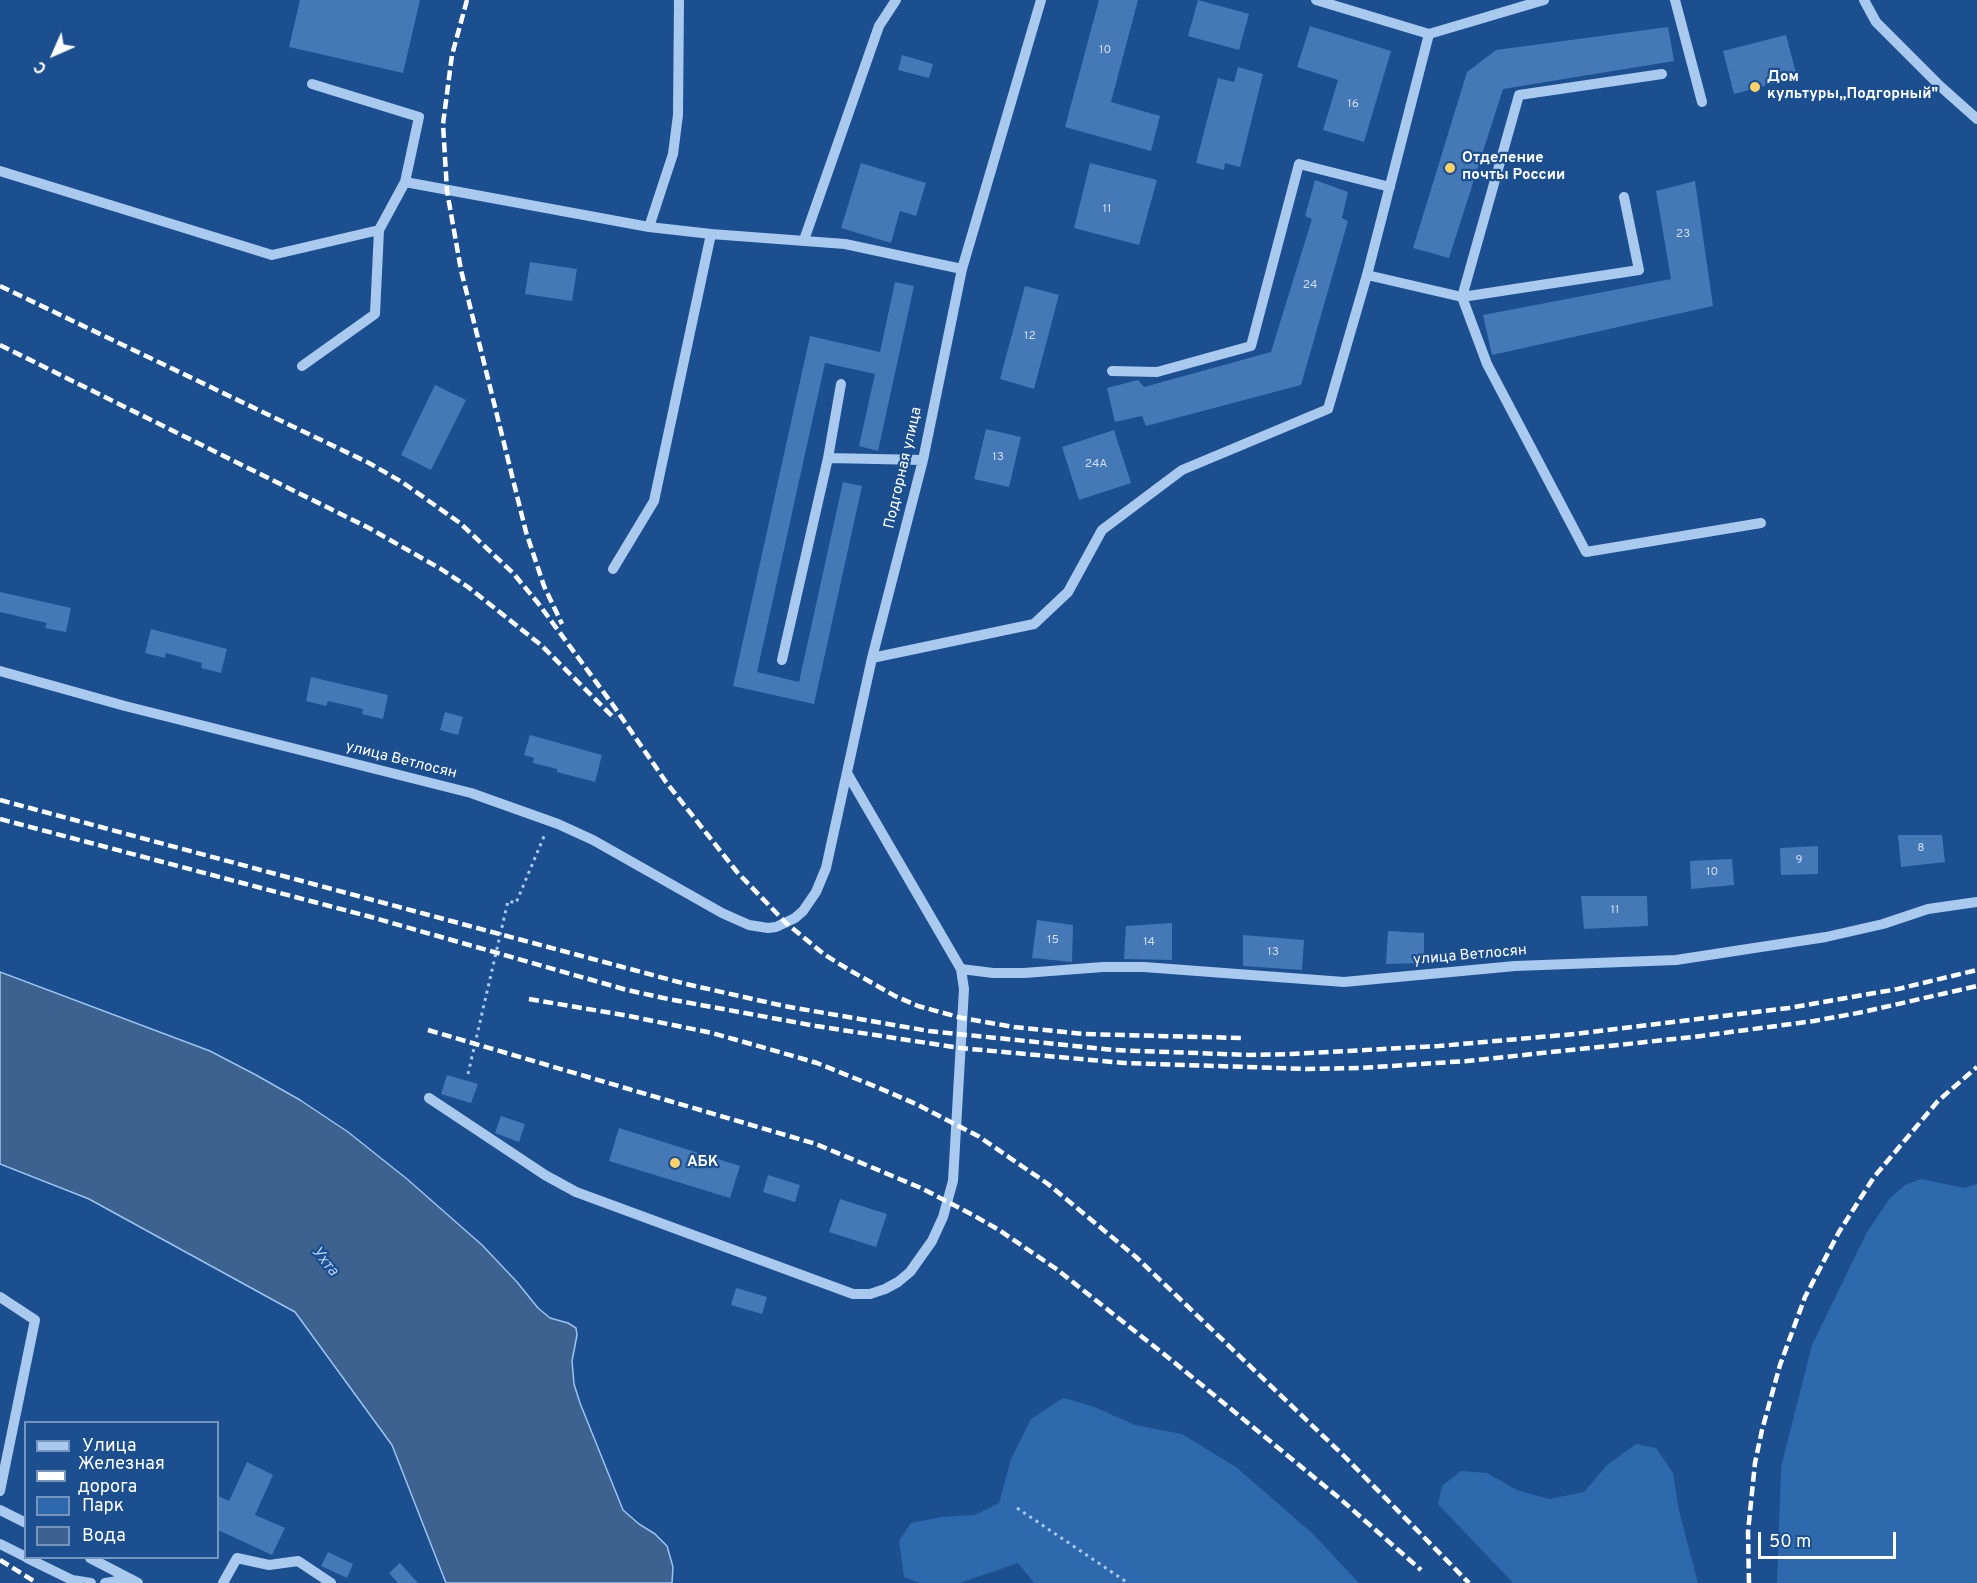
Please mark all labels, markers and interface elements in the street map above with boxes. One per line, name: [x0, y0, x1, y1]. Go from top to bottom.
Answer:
north arrow: [24, 24, 84, 84]
house number: 10: [1099, 44, 1111, 58]
text: С: [31, 56, 52, 77]
place label: Дом культуры,,Подгорный": [1767, 69, 1938, 104]
marker: Дом культуры,,Подгорный": [1748, 80, 1762, 94]
house number: 16: [1347, 98, 1359, 112]
place label: Отделение почты России: [1462, 150, 1565, 185]
marker: Отделение почты России: [1443, 161, 1457, 175]
house number: 11: [1103, 203, 1111, 217]
house number: 23: [1676, 228, 1690, 242]
house number: 24: [1303, 279, 1317, 293]
house number: 12: [1024, 330, 1036, 344]
street label: Подгорная улица: [881, 405, 927, 531]
house number: 13: [992, 451, 1004, 465]
house number: 24А: [1085, 458, 1107, 472]
street label: улица Ветлосян: [344, 738, 458, 784]
house number: 8: [1917, 842, 1925, 856]
house number: 9: [1795, 854, 1803, 868]
house number: 10: [1706, 866, 1718, 880]
house number: 11: [1611, 904, 1619, 918]
house number: 15: [1047, 934, 1059, 948]
house number: 14: [1143, 936, 1155, 950]
street label: улица Ветлосян: [1412, 942, 1528, 970]
house number: 13: [1267, 946, 1279, 960]
place label: АБК: [687, 1154, 718, 1172]
marker: АБК: [668, 1156, 682, 1170]
water label: Ухта: [306, 1243, 342, 1281]
legend: [24, 1421, 219, 1559]
text: Улица: [82, 1435, 136, 1458]
text: Железная дорога: [78, 1453, 165, 1499]
text: Парк: [82, 1495, 124, 1518]
scale bar: [1761, 1520, 1899, 1558]
text: Вода: [82, 1525, 126, 1548]
text: 50 m: [1769, 1531, 1811, 1554]

